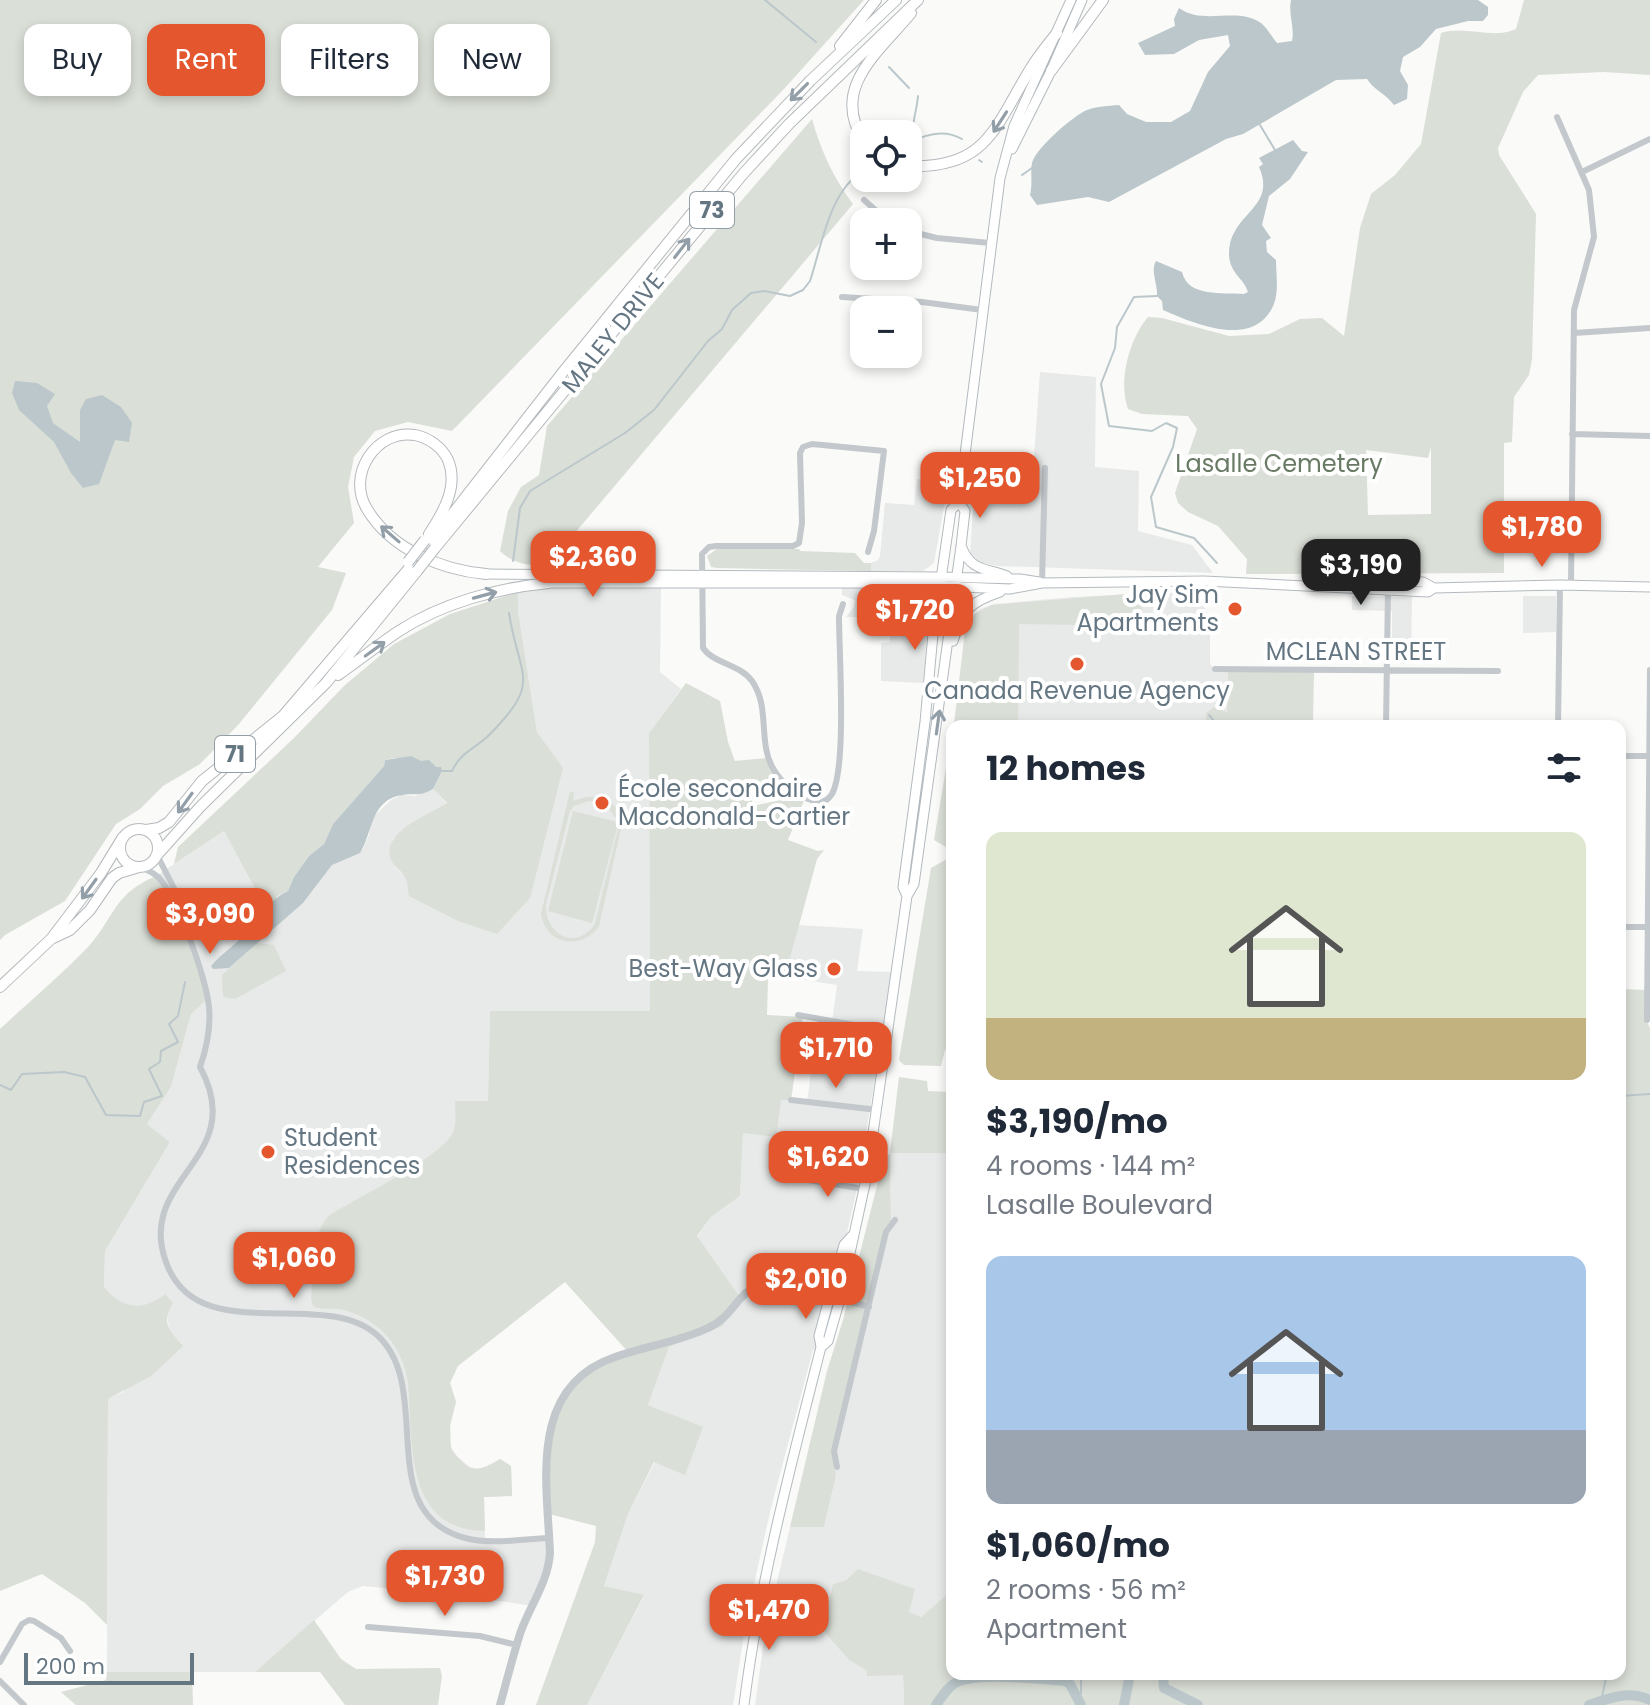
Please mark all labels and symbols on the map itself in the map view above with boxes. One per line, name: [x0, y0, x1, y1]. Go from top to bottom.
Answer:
one-way arrow: [790, 82, 809, 101]
one-way arrow: [992, 110, 1008, 133]
road number: 73: [690, 192, 734, 228]
one-way arrow: [673, 238, 691, 259]
street label: MALEY DRIVE: [554, 266, 671, 400]
park label: Lasalle Cemetery: [1175, 447, 1383, 480]
pin: $1,250: [915, 452, 1045, 520]
pin: $1,780: [1477, 501, 1607, 569]
one-way arrow: [381, 525, 401, 543]
pin: $2,360: [528, 531, 658, 599]
pin: $3,190: [1296, 539, 1426, 607]
place label: Jay Sim Apartments: [1076, 578, 1219, 639]
pin: $1,720: [850, 584, 980, 652]
one-way arrow: [472, 586, 498, 601]
marker: Jay Sim Apartments: [1226, 600, 1244, 618]
street label: MCLEAN STREET: [1266, 635, 1446, 668]
one-way arrow: [363, 640, 385, 657]
marker: Canada Revenue Agency: [1068, 655, 1086, 673]
place label: Canada Revenue Agency: [924, 674, 1230, 707]
one-way arrow: [931, 710, 946, 735]
road number: 71: [215, 736, 255, 772]
place label: École secondaire Macdonald-Cartier: [618, 772, 850, 833]
one-way arrow: [177, 792, 194, 813]
marker: École secondaire Macdonald-Cartier: [593, 794, 611, 812]
one-way arrow: [80, 878, 97, 900]
pin: $3,090: [145, 888, 275, 956]
place label: Best-Way Glass: [628, 952, 818, 985]
marker: Best-Way Glass: [825, 960, 843, 978]
pin: $1,710: [771, 1022, 901, 1090]
place label: Student Residences: [284, 1121, 420, 1182]
pin: $1,620: [763, 1131, 893, 1199]
marker: Student Residences: [259, 1143, 277, 1161]
pin: $1,060: [229, 1232, 359, 1300]
pin: $2,010: [741, 1253, 871, 1321]
pin: $1,730: [380, 1550, 510, 1618]
pin: $1,470: [704, 1584, 834, 1652]
scale bar: [24, 1649, 194, 1685]

